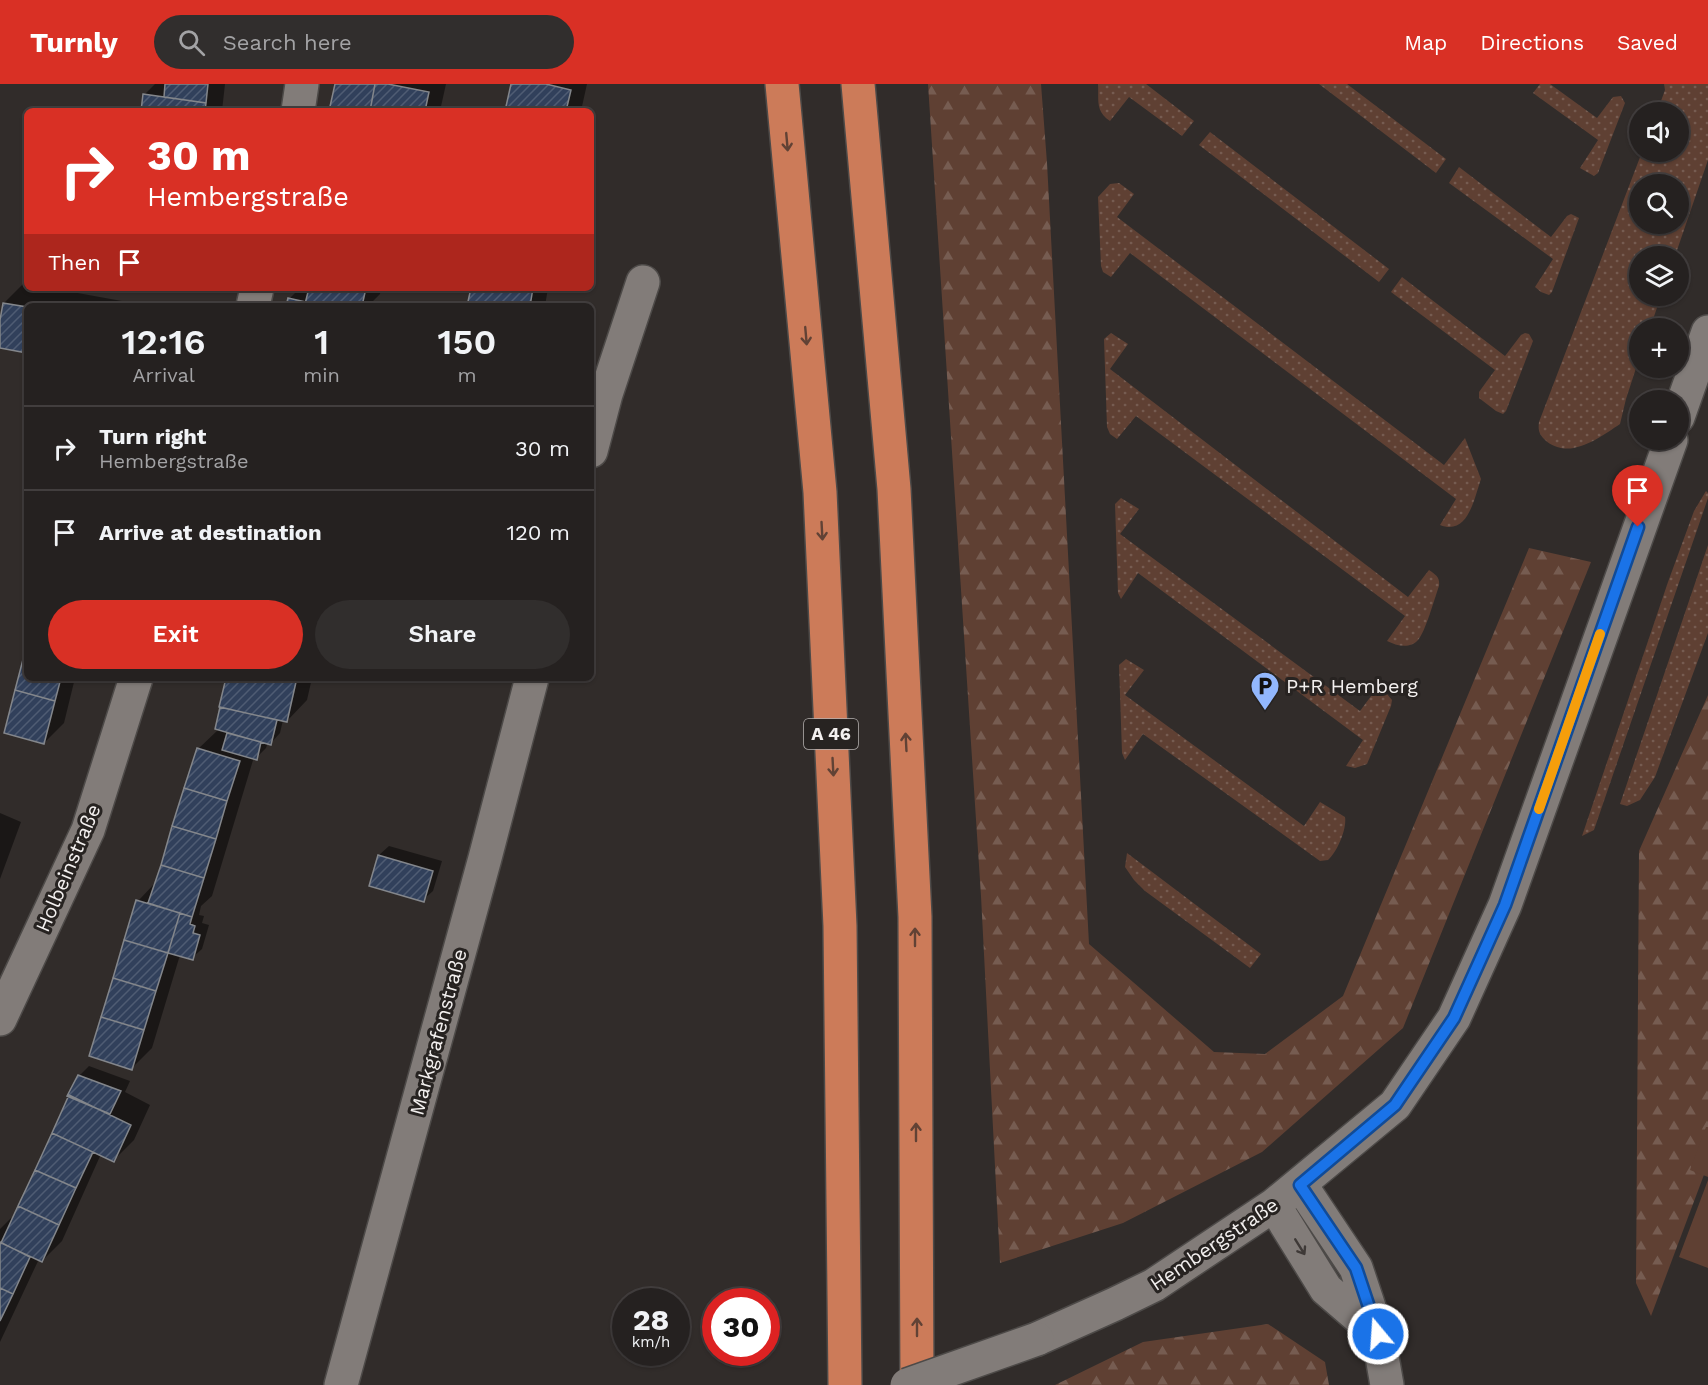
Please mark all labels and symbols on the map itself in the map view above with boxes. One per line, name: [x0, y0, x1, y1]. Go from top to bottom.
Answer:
one-way arrow: [782, 132, 793, 152]
one-way arrow: [801, 326, 812, 346]
pin: [1612, 465, 1663, 527]
one-way arrow: [816, 520, 827, 540]
parking icon: P+R Hemberg: [1249, 670, 1281, 712]
place label: P+R Hemberg: [1286, 674, 1418, 698]
road number: A 46: [804, 719, 858, 749]
one-way arrow: [901, 732, 912, 752]
one-way arrow: [827, 757, 838, 777]
street label: Holbeinstraße: [30, 801, 106, 935]
one-way arrow: [909, 927, 921, 947]
street label: Markgrafenstraße: [404, 946, 472, 1118]
one-way arrow: [910, 1122, 922, 1142]
street label: Hembergstraße: [1145, 1192, 1283, 1296]
one-way arrow: [1294, 1238, 1306, 1255]
speed limit sign: 30: [702, 1288, 780, 1366]
position arrow: [1346, 1302, 1410, 1366]
one-way arrow: [911, 1317, 923, 1337]

